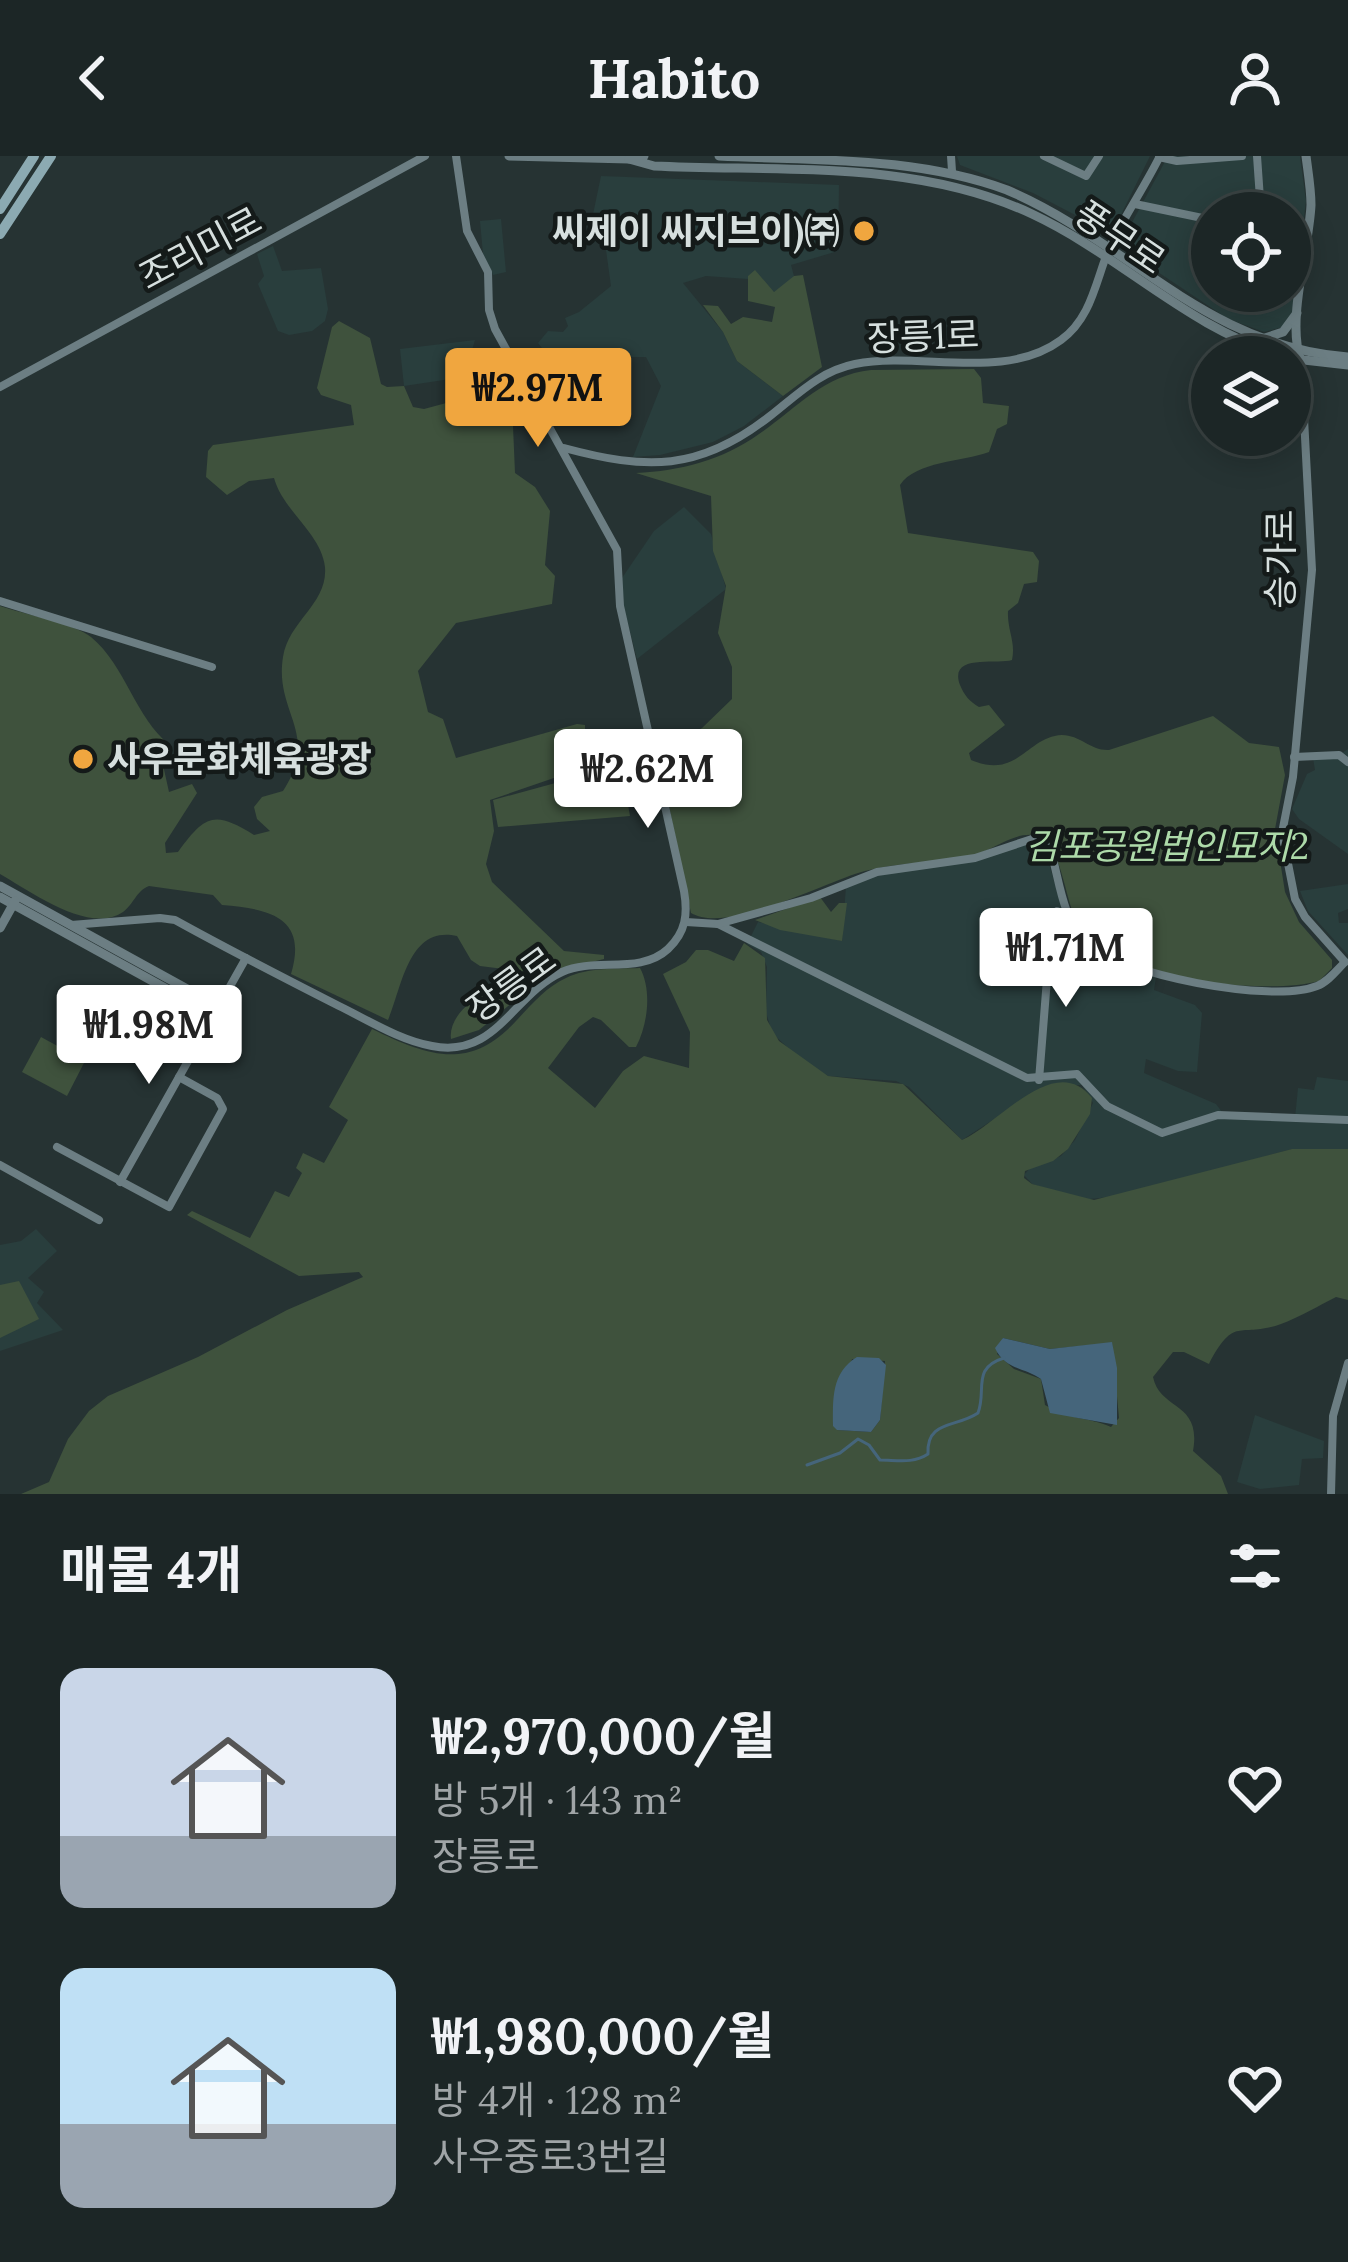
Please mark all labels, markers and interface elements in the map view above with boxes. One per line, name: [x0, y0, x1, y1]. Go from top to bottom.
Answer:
text: Habito: [588, 44, 760, 113]
icon: back: [60, 45, 126, 111]
icon: person: [1222, 45, 1288, 111]
street label: 풍무로: [1066, 190, 1174, 284]
map controls: [1191, 192, 1311, 456]
button: locate: [1191, 192, 1311, 312]
street label: 조리미로: [131, 197, 269, 299]
place label: 씨제이 씨지브이)㈜: [552, 208, 840, 254]
marker: 씨제이 씨지브이)㈜: [851, 218, 877, 244]
street label: 장릉1로: [866, 311, 980, 361]
button: layers: [1191, 336, 1311, 456]
pin: ₩2.97M: [440, 348, 636, 450]
text: ₩2.97M: [472, 362, 604, 412]
street label: 승가로: [1257, 509, 1303, 609]
pin: ₩2.62M: [550, 729, 746, 831]
place label: 사우문화체육광장: [107, 736, 372, 782]
text: ₩2.62M: [581, 743, 715, 793]
marker: 사우문화체육광장: [70, 746, 96, 772]
park label: 김포공원법인묘지2: [1025, 823, 1309, 869]
pin: ₩1.71M: [968, 908, 1164, 1010]
text: ₩1.71M: [1007, 922, 1125, 972]
street label: 장릉로: [457, 936, 565, 1032]
pin: ₩1.98M: [51, 985, 247, 1087]
text: ₩1.98M: [84, 999, 214, 1049]
icon: filters: [1222, 1533, 1288, 1599]
text: 매물 4개: [60, 1537, 242, 1602]
text: ₩2,970,000/월: [432, 1703, 776, 1768]
icon: home: [156, 1716, 300, 1860]
icon: heart: [1222, 1755, 1288, 1821]
text: 방 5개 · 143 m²: [432, 1775, 683, 1825]
text: 장릉로: [432, 1831, 540, 1881]
text: ₩1,980,000/월: [432, 2003, 774, 2068]
icon: home: [156, 2016, 300, 2160]
icon: heart: [1222, 2055, 1288, 2121]
text: 방 4개 · 128 m²: [432, 2075, 683, 2125]
text: 사우중로3번길: [432, 2131, 669, 2181]

